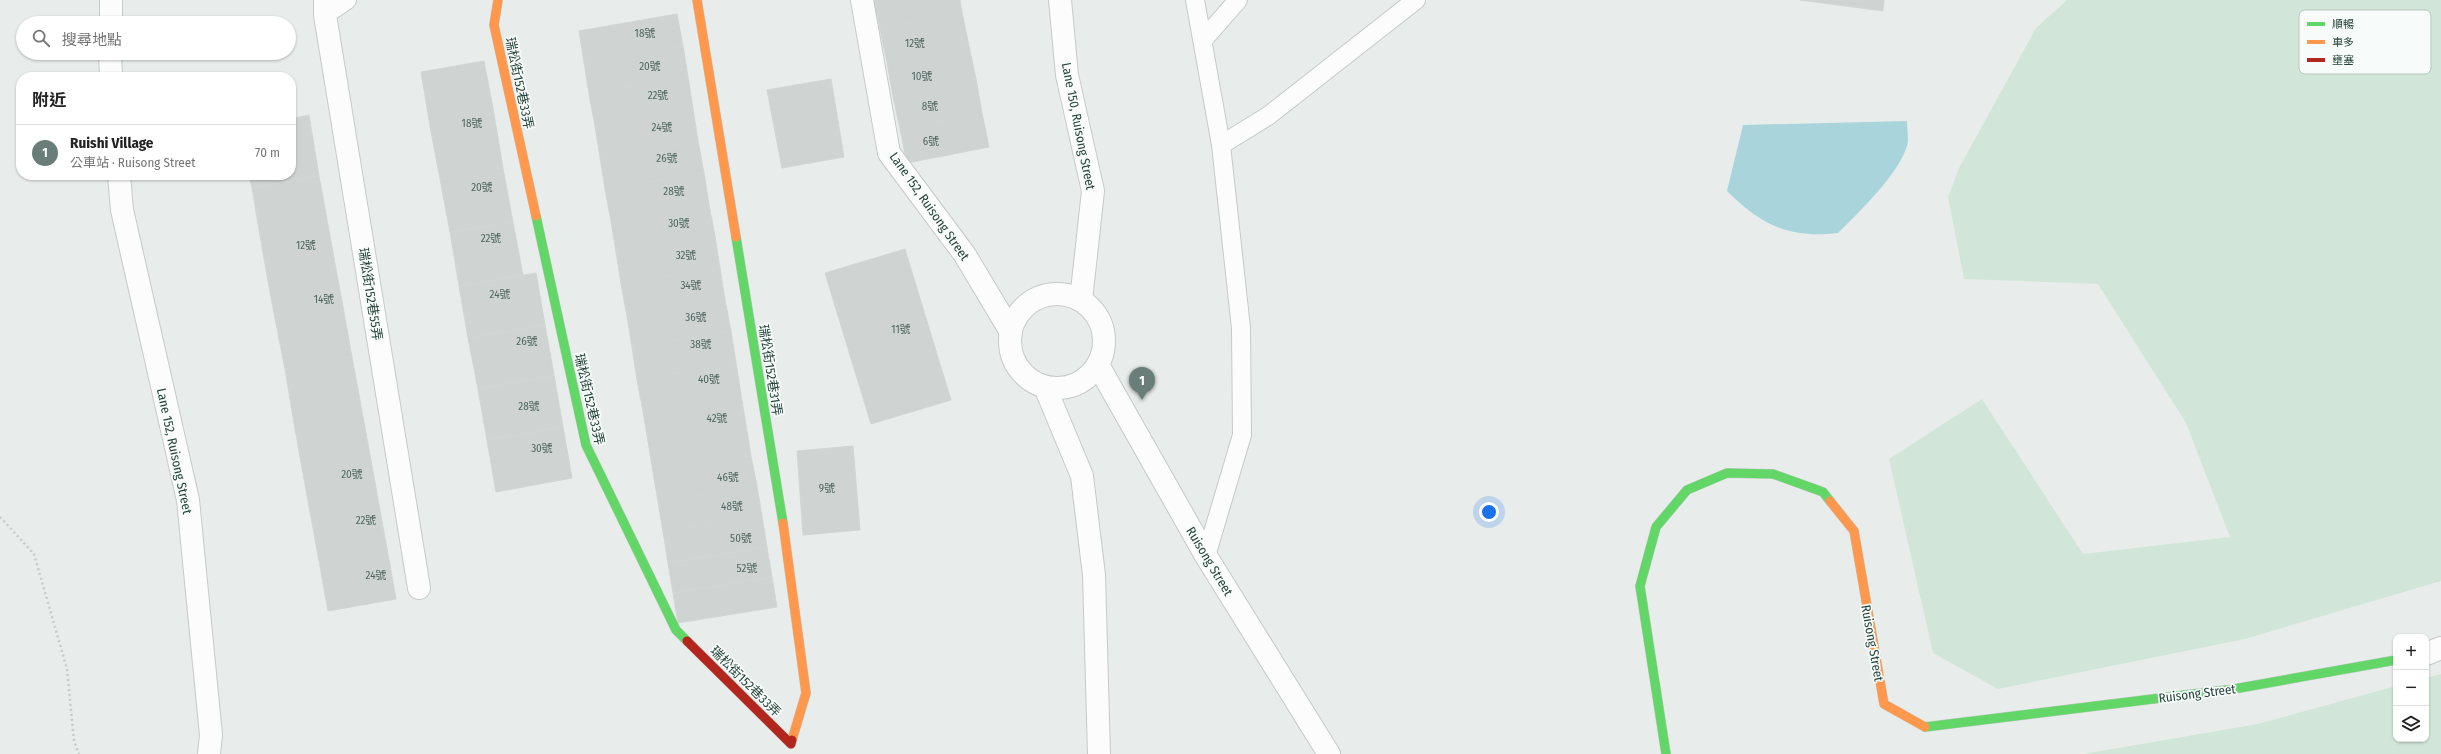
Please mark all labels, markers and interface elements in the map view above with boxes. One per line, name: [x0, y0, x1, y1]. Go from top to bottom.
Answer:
legend: [2299, 10, 2431, 74]
search box: [16, 16, 296, 60]
text: 順暢: [2332, 18, 2354, 31]
icon: search: [30, 27, 52, 49]
house number: 18號: [635, 27, 655, 40]
text: 搜尋地點: [62, 31, 122, 49]
street label: 瑞松街152巷33弄: [502, 36, 537, 130]
text: 車多: [2332, 36, 2354, 49]
house number: 12號: [905, 37, 925, 50]
text: 壅塞: [2332, 54, 2354, 67]
house number: 20號: [639, 60, 661, 73]
street label: Lane 150, Ruisong Street: [1059, 61, 1098, 192]
house number: 10號: [911, 70, 933, 83]
house number: 22號: [648, 89, 668, 102]
text: 附近: [32, 90, 66, 111]
house number: 8號: [922, 100, 938, 113]
house number: 18號: [462, 117, 482, 130]
house number: 24號: [652, 121, 672, 134]
text: Ruishi Village: [70, 134, 153, 152]
house number: 6號: [923, 135, 939, 148]
text: 1: [42, 145, 48, 160]
text: 70 m: [255, 145, 280, 160]
street label: Lane 152, Ruisong Street: [887, 149, 973, 264]
house number: 26號: [656, 152, 678, 165]
text: 公車站 · Ruisong Street: [70, 155, 195, 170]
house number: 20號: [471, 181, 493, 194]
house number: 28號: [663, 185, 685, 198]
house number: 30號: [668, 217, 690, 230]
house number: 22號: [481, 232, 501, 245]
house number: 12號: [296, 239, 316, 252]
street label: 瑞松街152巷55弄: [356, 247, 385, 341]
house number: 32號: [676, 249, 696, 262]
house number: 34號: [680, 279, 702, 292]
house number: 24號: [490, 288, 510, 301]
house number: 14號: [314, 293, 334, 306]
house number: 36號: [685, 311, 707, 324]
street label: 瑞松街152巷31弄: [756, 323, 785, 417]
house number: 11號: [891, 323, 911, 336]
house number: 26號: [516, 335, 538, 348]
house number: 38號: [690, 338, 712, 351]
street label: 瑞松街152巷33弄: [572, 352, 607, 446]
pin: 1: [1129, 367, 1155, 400]
house number: 40號: [698, 373, 720, 386]
street label: Lane 152, Ruisong Street: [154, 387, 195, 516]
house number: 28號: [518, 400, 540, 413]
house number: 42號: [706, 412, 728, 425]
house number: 30號: [531, 442, 553, 455]
house number: 20號: [341, 468, 363, 481]
house number: 46號: [717, 471, 739, 484]
house number: 9號: [819, 482, 835, 495]
house number: 48號: [721, 500, 743, 513]
your location: [1479, 502, 1499, 522]
house number: 22號: [356, 514, 376, 527]
street label: Ruisong Street: [1183, 524, 1236, 599]
house number: 50號: [730, 532, 752, 545]
house number: 52號: [737, 562, 757, 575]
house number: 24號: [366, 569, 386, 582]
street label: Ruisong Street: [1858, 604, 1887, 683]
map controls: [2393, 634, 2429, 742]
button: +: [2393, 634, 2429, 670]
street label: 瑞松街152巷33弄: [707, 643, 784, 720]
button: −: [2393, 670, 2429, 706]
street label: Ruisong Street: [2158, 681, 2237, 706]
button: layers: [2393, 706, 2429, 742]

